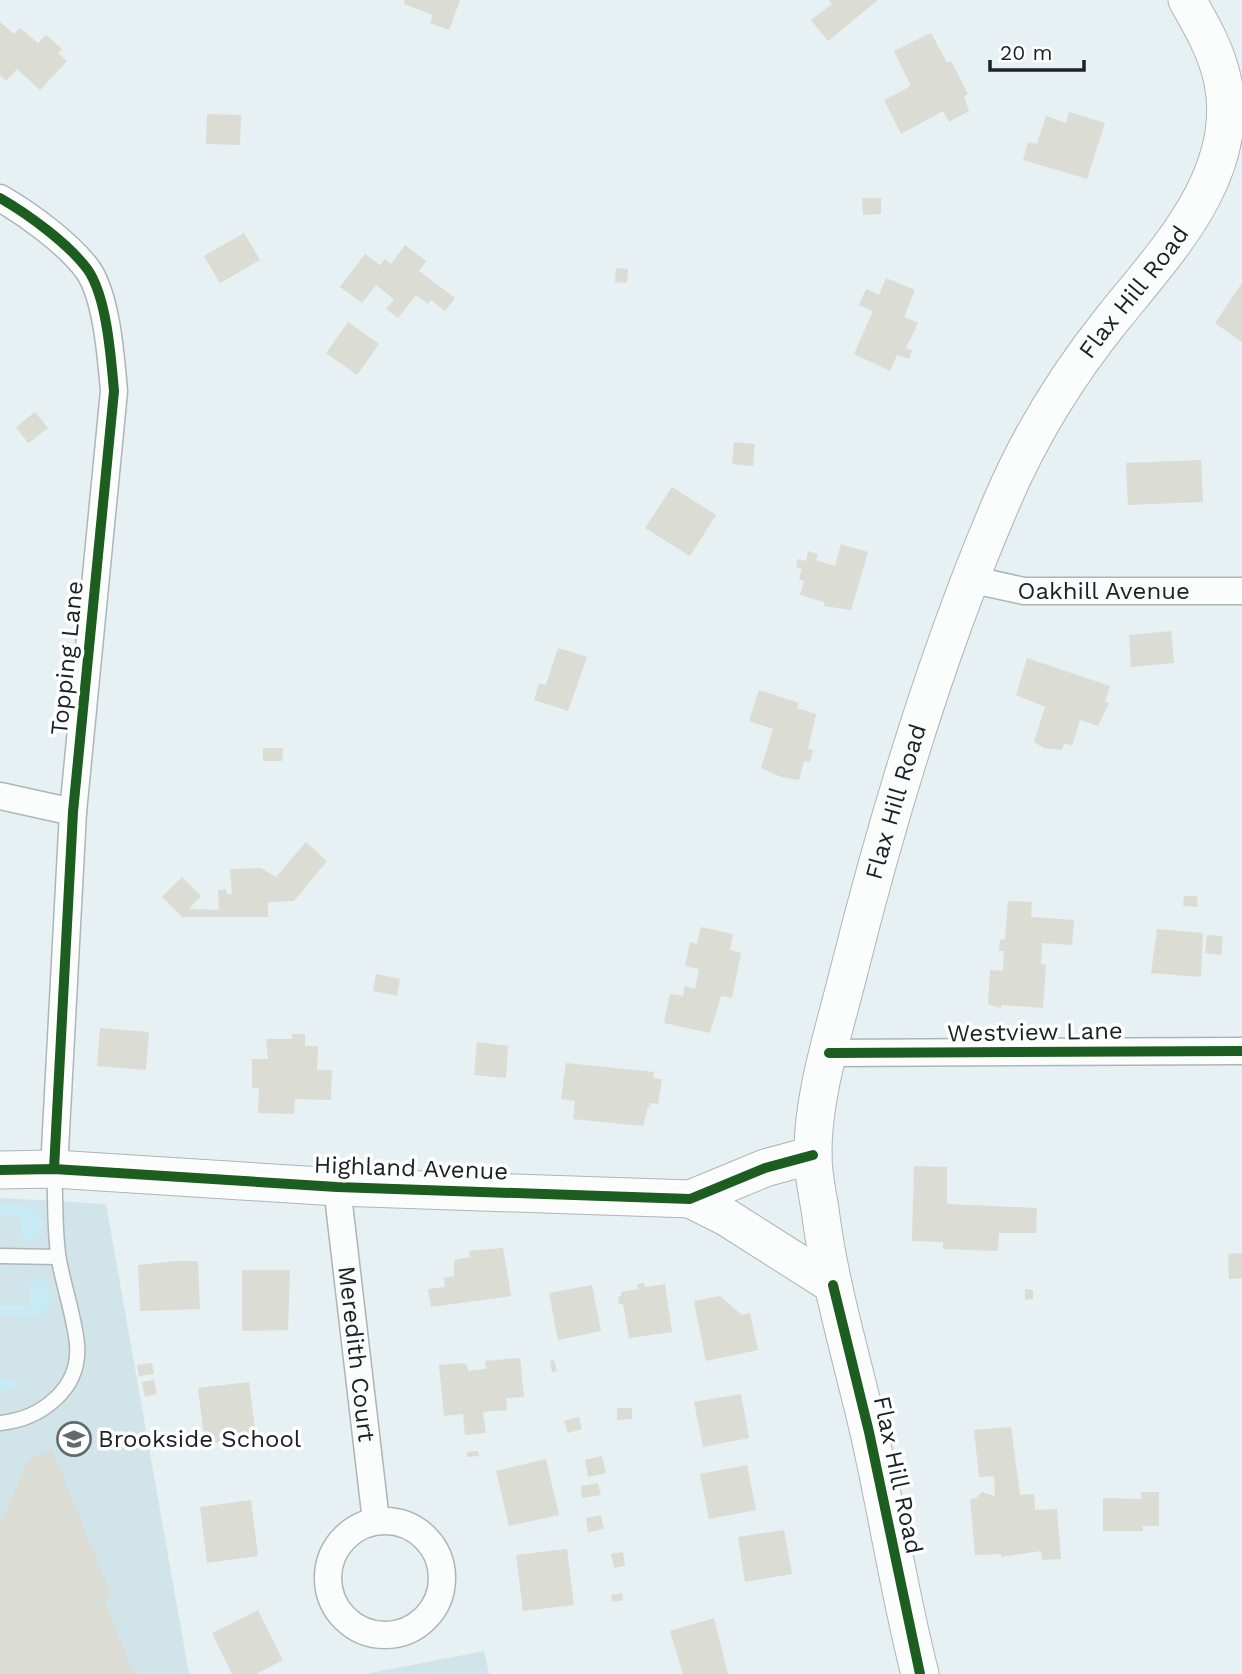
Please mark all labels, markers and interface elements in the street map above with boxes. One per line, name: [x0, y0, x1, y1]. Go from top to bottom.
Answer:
scale bar: [990, 28, 1084, 72]
text: 20 m: [1000, 40, 1052, 65]
street label: Flax Hill Road: [1073, 221, 1194, 364]
street label: Oakhill Avenue: [1017, 577, 1190, 605]
street label: Topping Lane: [45, 579, 89, 737]
street label: Flax Hill Road: [860, 720, 932, 883]
street label: Westview Lane: [947, 1016, 1123, 1048]
street label: Highland Avenue: [313, 1151, 509, 1185]
street label: Meredith Court: [332, 1264, 381, 1443]
street label: Flax Hill Road: [868, 1394, 928, 1556]
school or university icon: Brookside School: [55, 1420, 93, 1458]
place label: Brookside School: [98, 1425, 302, 1453]

